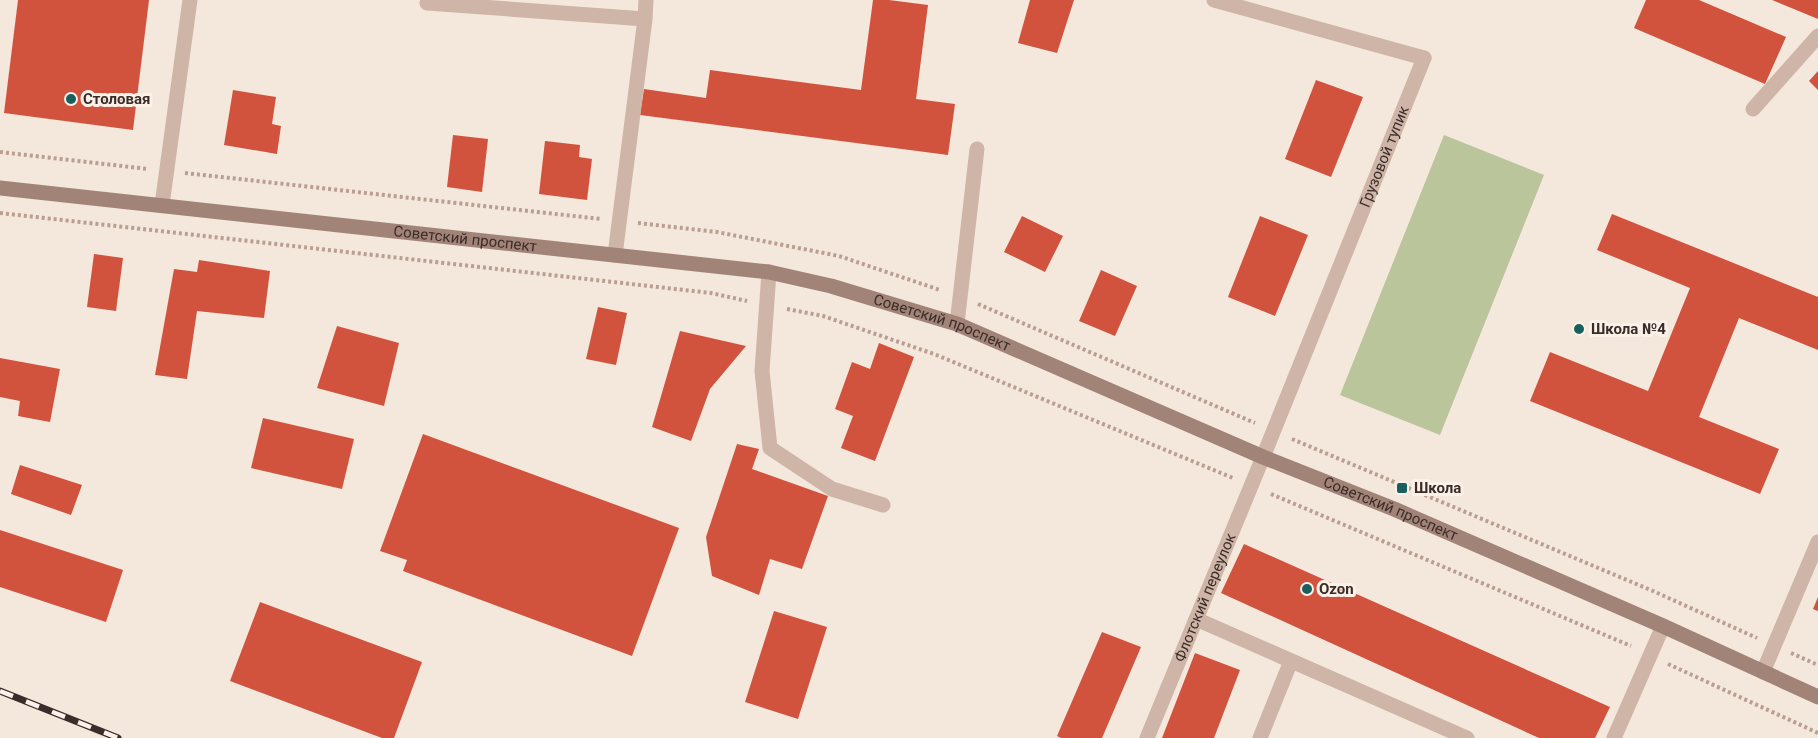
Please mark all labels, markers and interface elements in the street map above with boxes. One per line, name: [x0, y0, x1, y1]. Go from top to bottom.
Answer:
place label: Столовая: [83, 90, 150, 108]
marker: Столовая: [64, 92, 78, 106]
street label: Грузовой тупик: [1356, 103, 1413, 210]
street label: Советский проспект: [393, 222, 538, 256]
street label: Советский проспект: [871, 290, 1013, 355]
place label: Школа №4: [1591, 320, 1666, 338]
marker: Школа №4: [1572, 322, 1586, 336]
street label: Советский проспект: [1321, 473, 1461, 545]
place label: Школа: [1414, 479, 1461, 497]
marker: Школа: [1395, 481, 1409, 495]
street label: Флотский переулок: [1170, 531, 1240, 664]
place label: Ozon: [1319, 580, 1354, 598]
marker: Ozon: [1300, 582, 1314, 596]

